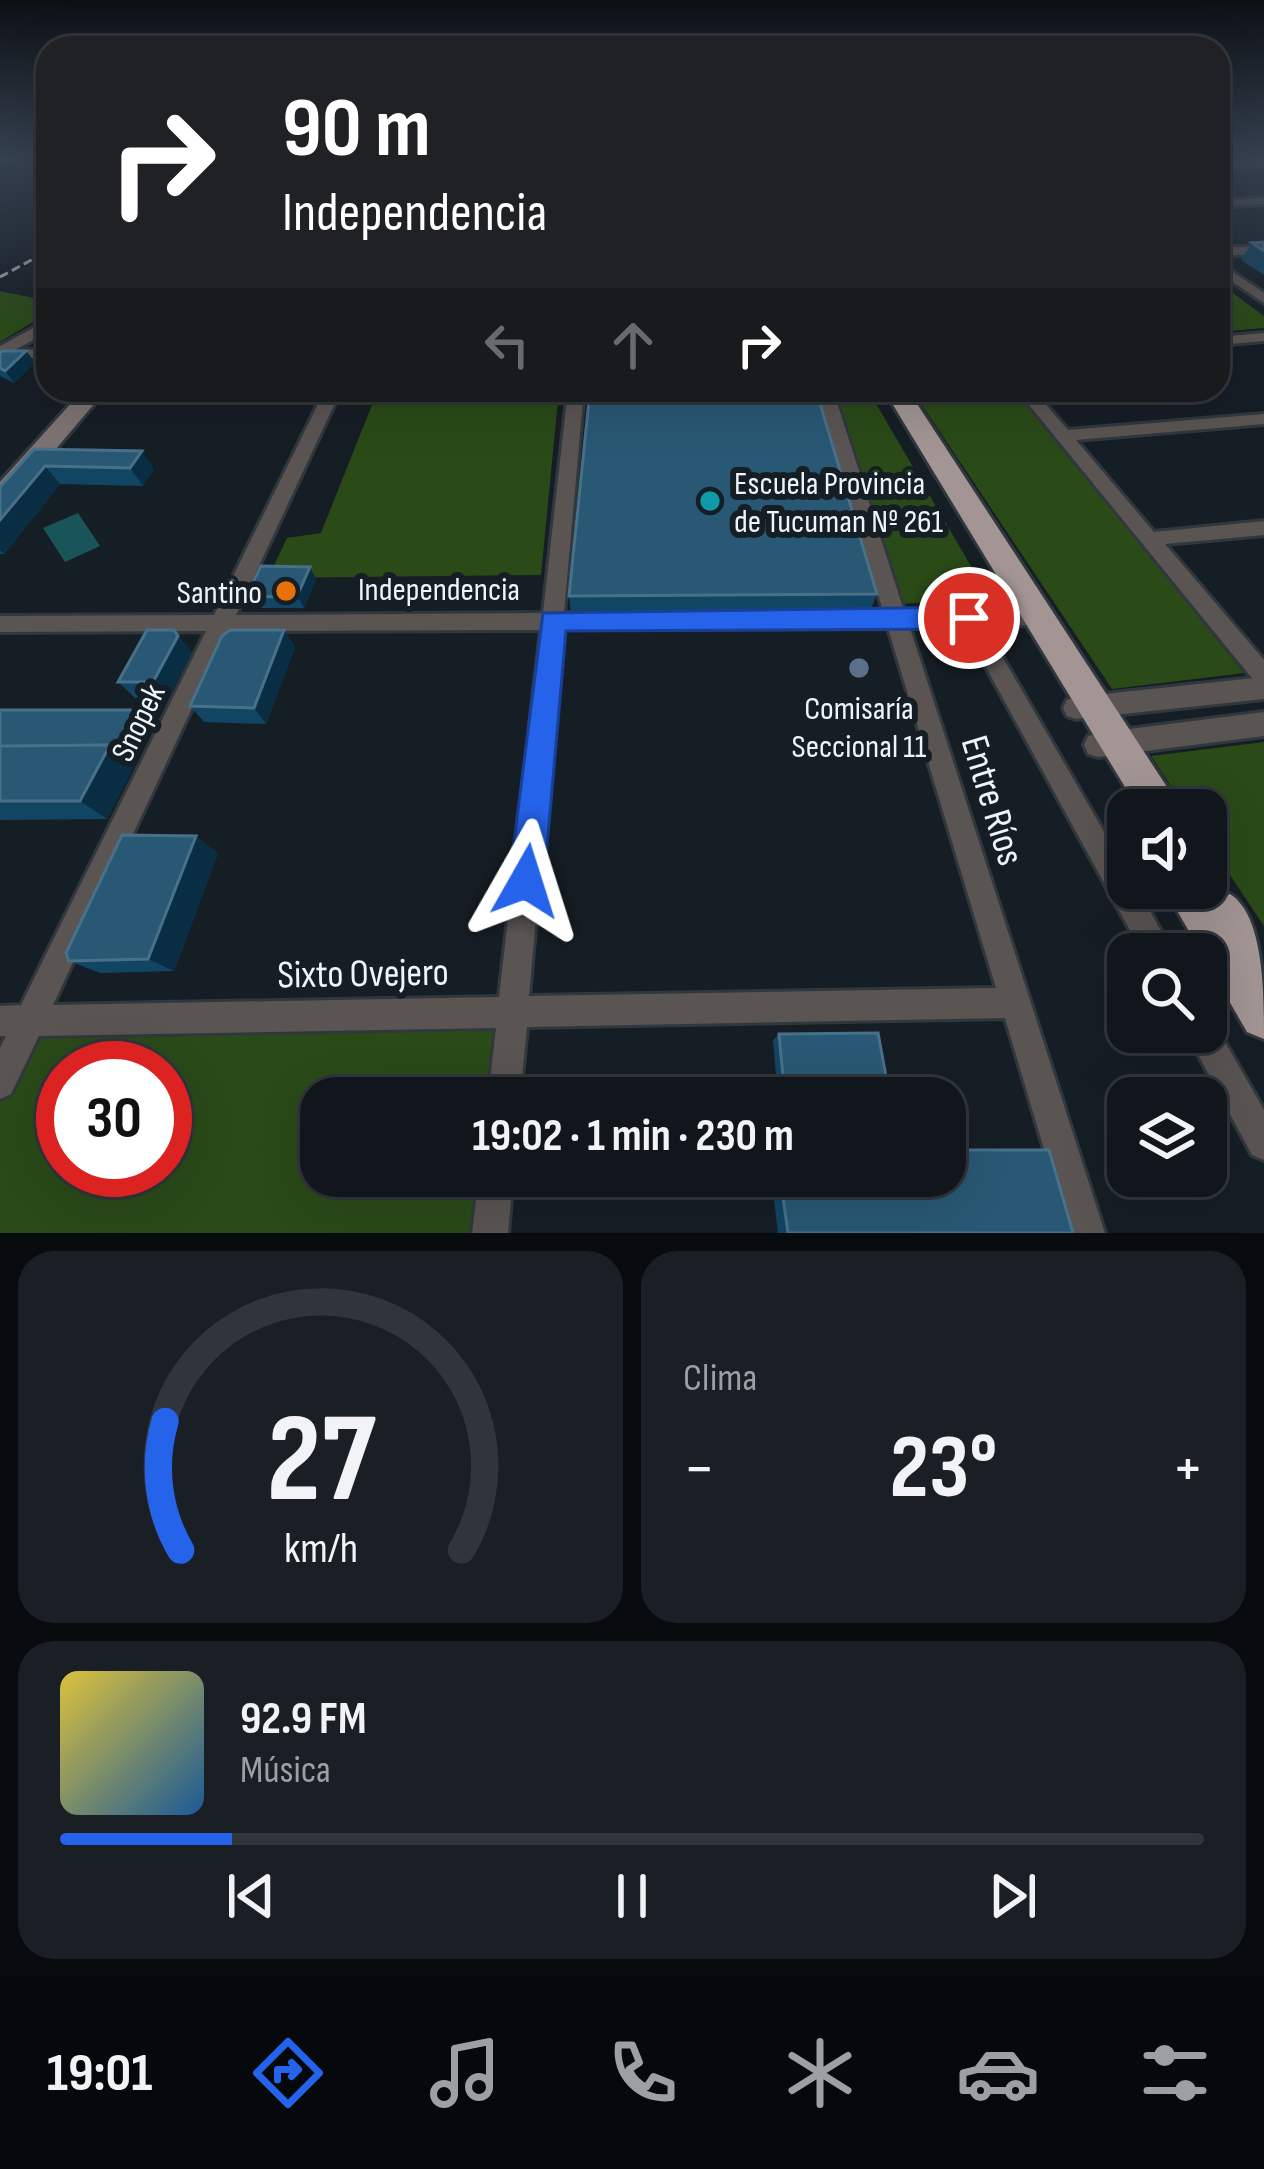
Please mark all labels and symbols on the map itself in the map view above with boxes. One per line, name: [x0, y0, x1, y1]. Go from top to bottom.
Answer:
place label: Escuela Provincia de Tucuman Nº 261: [734, 464, 943, 542]
marker: Escuela Provincia de Tucuman Nº 261: [697, 488, 723, 514]
pin: [918, 567, 1020, 669]
street label: Independencia: [358, 570, 520, 610]
place label: Santino: [177, 573, 262, 613]
marker: Santino: [273, 578, 299, 604]
marker: Comisaría Seccional 11: [846, 655, 872, 681]
street label: Snopek: [103, 677, 175, 768]
place label: Comisaría Seccional 11: [792, 689, 927, 767]
street label: Entre Ríos: [950, 730, 1034, 871]
position arrow: [463, 818, 589, 944]
street label: Sixto Ovejero: [277, 950, 449, 999]
speed limit sign: 30: [36, 1041, 192, 1197]

